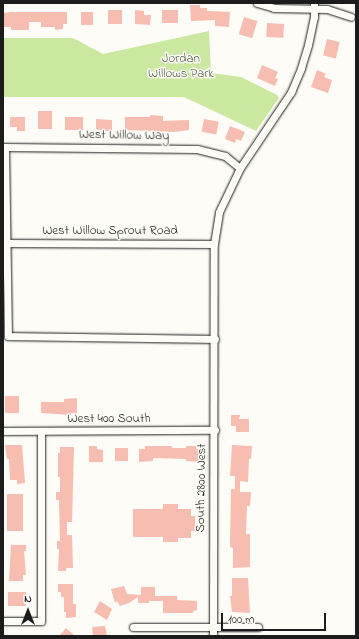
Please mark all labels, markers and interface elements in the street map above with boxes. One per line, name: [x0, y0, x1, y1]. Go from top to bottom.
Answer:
park label: Jordan Willows Park: [148, 52, 214, 83]
street label: West Willow Way: [79, 127, 169, 145]
street label: West Willow Sprout Road: [42, 223, 178, 239]
street label: West 400 South: [67, 411, 151, 427]
street label: South 2800 West: [193, 443, 211, 533]
north arrow: [8, 591, 48, 631]
text: N: [24, 591, 32, 607]
scale bar: [223, 605, 328, 631]
text: 100 m: [228, 611, 255, 629]

